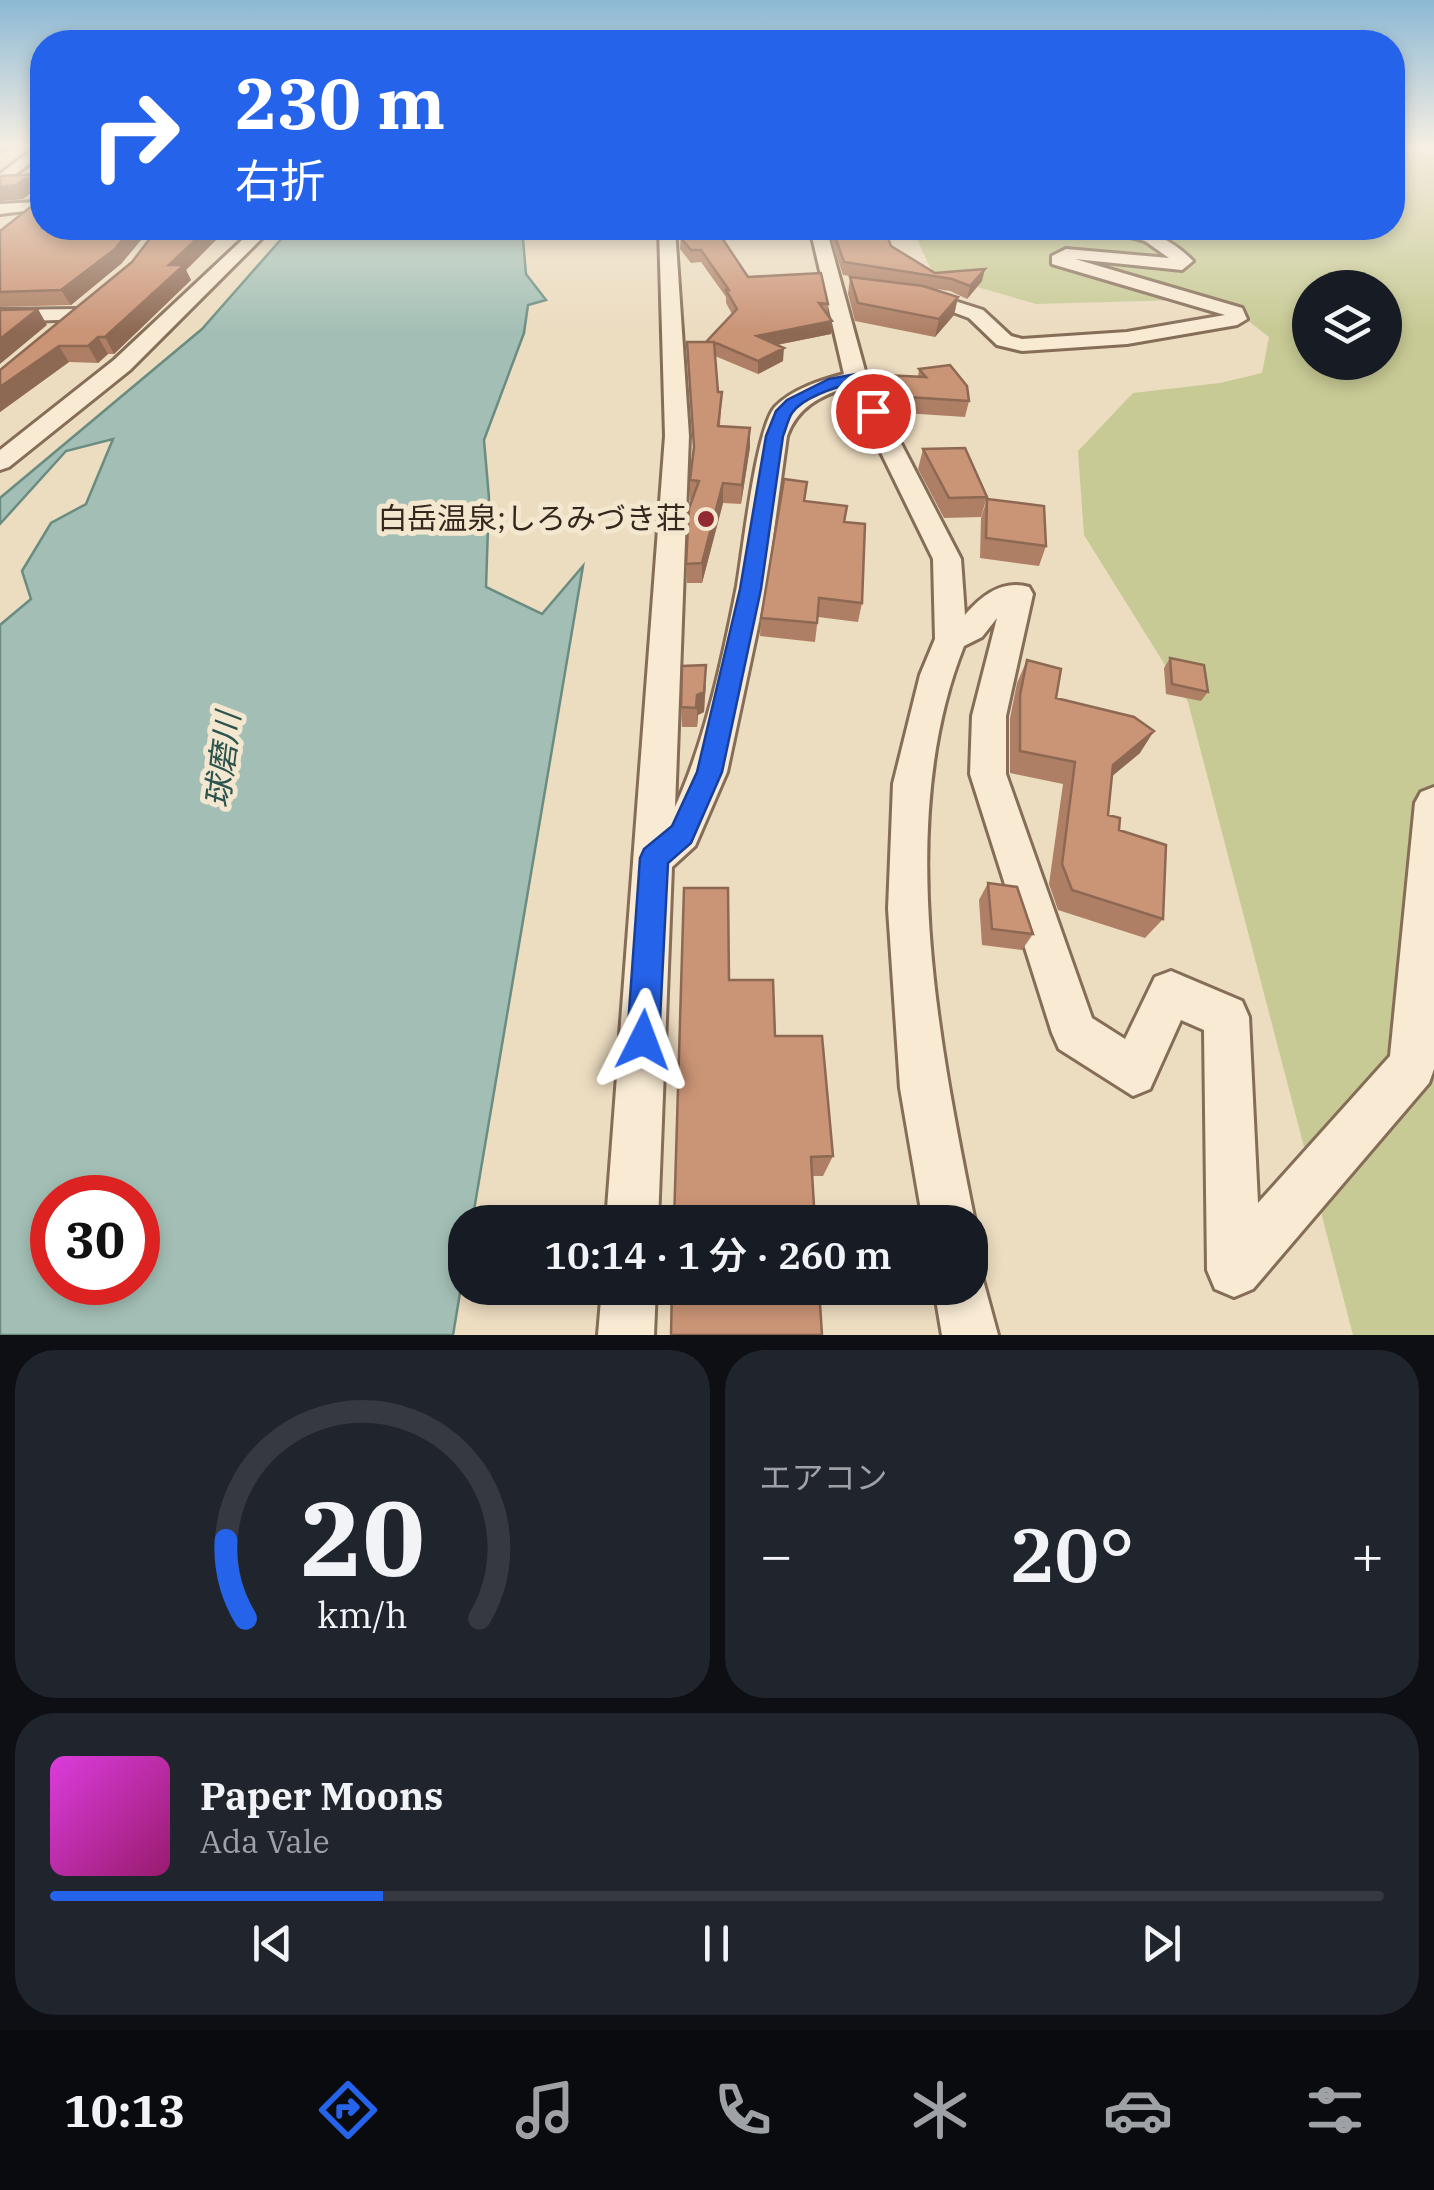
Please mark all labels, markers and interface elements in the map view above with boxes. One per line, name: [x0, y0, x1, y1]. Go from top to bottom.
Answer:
text: 230 m: [235, 57, 445, 148]
icon: right: [70, 70, 200, 200]
text: 右折: [235, 151, 325, 209]
map controls: [1292, 270, 1402, 380]
button: layers: [1292, 270, 1402, 380]
pin: [831, 369, 916, 454]
icon: arrive: [846, 384, 901, 439]
place label: 白岳温泉;しろみづき荘: [377, 498, 686, 537]
marker: 白岳温泉;しろみづき荘: [695, 508, 717, 530]
water label: 球磨川: [195, 707, 249, 810]
position arrow: [591, 988, 695, 1092]
speed limit sign: 30: [30, 1175, 160, 1305]
text: 10:14 · 1 分 · 260 m: [544, 1230, 892, 1279]
text: エアコン: [760, 1456, 888, 1498]
text: 20: [300, 1469, 425, 1605]
text: 20°: [1009, 1505, 1134, 1603]
text: −: [760, 1519, 793, 1590]
text: +: [1351, 1519, 1384, 1590]
text: km/h: [317, 1591, 407, 1638]
text: Paper Moons: [200, 1771, 443, 1820]
text: Ada Vale: [200, 1820, 330, 1862]
icon: previous: [245, 1916, 300, 1971]
icon: pause: [689, 1916, 744, 1971]
icon: next: [1134, 1916, 1189, 1971]
icon: directions: [313, 2075, 383, 2145]
icon: music: [510, 2075, 580, 2145]
icon: phone: [708, 2075, 778, 2145]
icon: climate: [905, 2075, 975, 2145]
icon: car: [1103, 2075, 1173, 2145]
icon: filters: [1300, 2075, 1370, 2145]
text: 10:13: [64, 2081, 185, 2139]

